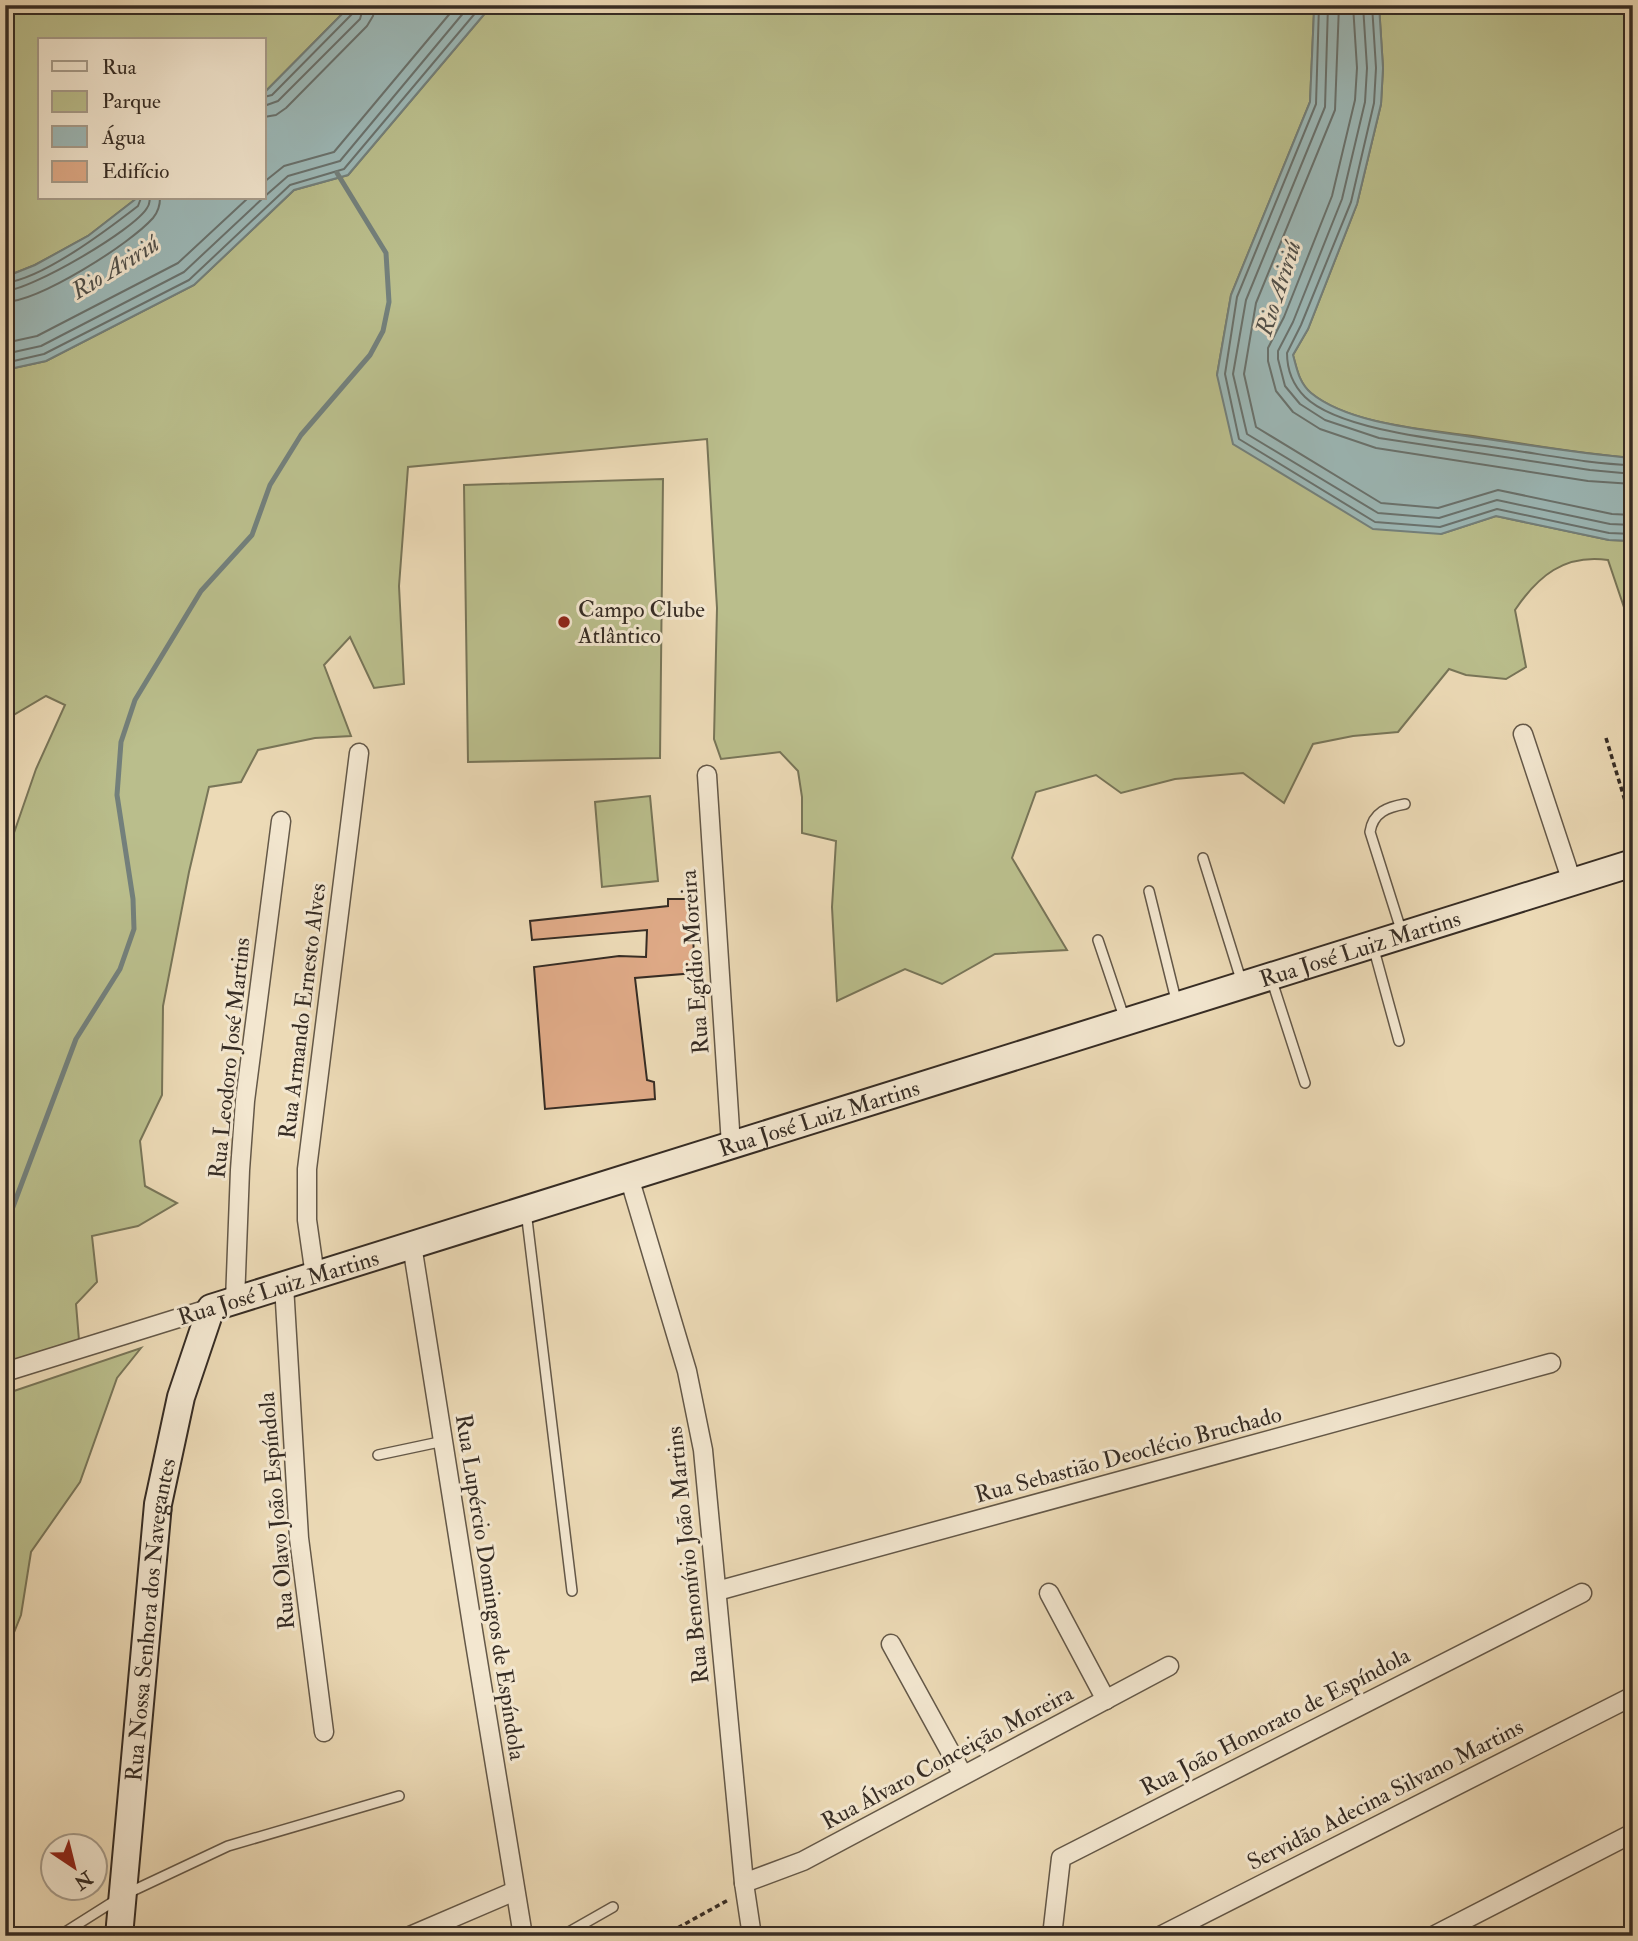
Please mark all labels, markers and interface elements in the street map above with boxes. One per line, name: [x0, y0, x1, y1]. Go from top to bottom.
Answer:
legend: [38, 38, 266, 200]
text: Rua: [102, 54, 137, 81]
text: Parque: [102, 88, 161, 115]
text: Água: [101, 124, 146, 151]
text: Edifício: [102, 158, 169, 185]
water label: Rio Aririú: [65, 228, 166, 307]
water label: Rio Aririú: [1248, 235, 1309, 340]
place label: Campo Clube Atlântico: [577, 595, 705, 650]
marker: Campo Clube Atlântico: [556, 614, 572, 630]
street label: Rua Egídio Moreira: [674, 868, 715, 1055]
street label: Rua Armando Ernesto Alves: [272, 881, 333, 1141]
street label: Rua José Luiz Martins: [1256, 904, 1464, 994]
street label: Rua Leodoro José Martins: [202, 936, 257, 1180]
street label: Rua José Luiz Martins: [715, 1073, 923, 1163]
street label: Rua José Luiz Martins: [174, 1243, 382, 1332]
street label: Rua Olavo João Espíndola: [252, 1390, 302, 1631]
street label: Rua Sebastião Deoclécio Bruchado: [972, 1400, 1285, 1509]
street label: Rua Lupércio Domingos de Espíndola: [448, 1412, 532, 1763]
street label: Rua Benonívio João Martins: [660, 1425, 715, 1685]
street label: Rua Nossa Senhora dos Navegantes: [119, 1455, 183, 1783]
street label: Rua João Honorato de Espíndola: [1136, 1640, 1416, 1803]
street label: Rua Álvaro Conceição Moreira: [816, 1678, 1079, 1836]
street label: Servidão Adecina Silvano Martins: [1242, 1712, 1528, 1877]
north arrow: [38, 1832, 108, 1902]
text: N: [69, 1865, 98, 1895]

